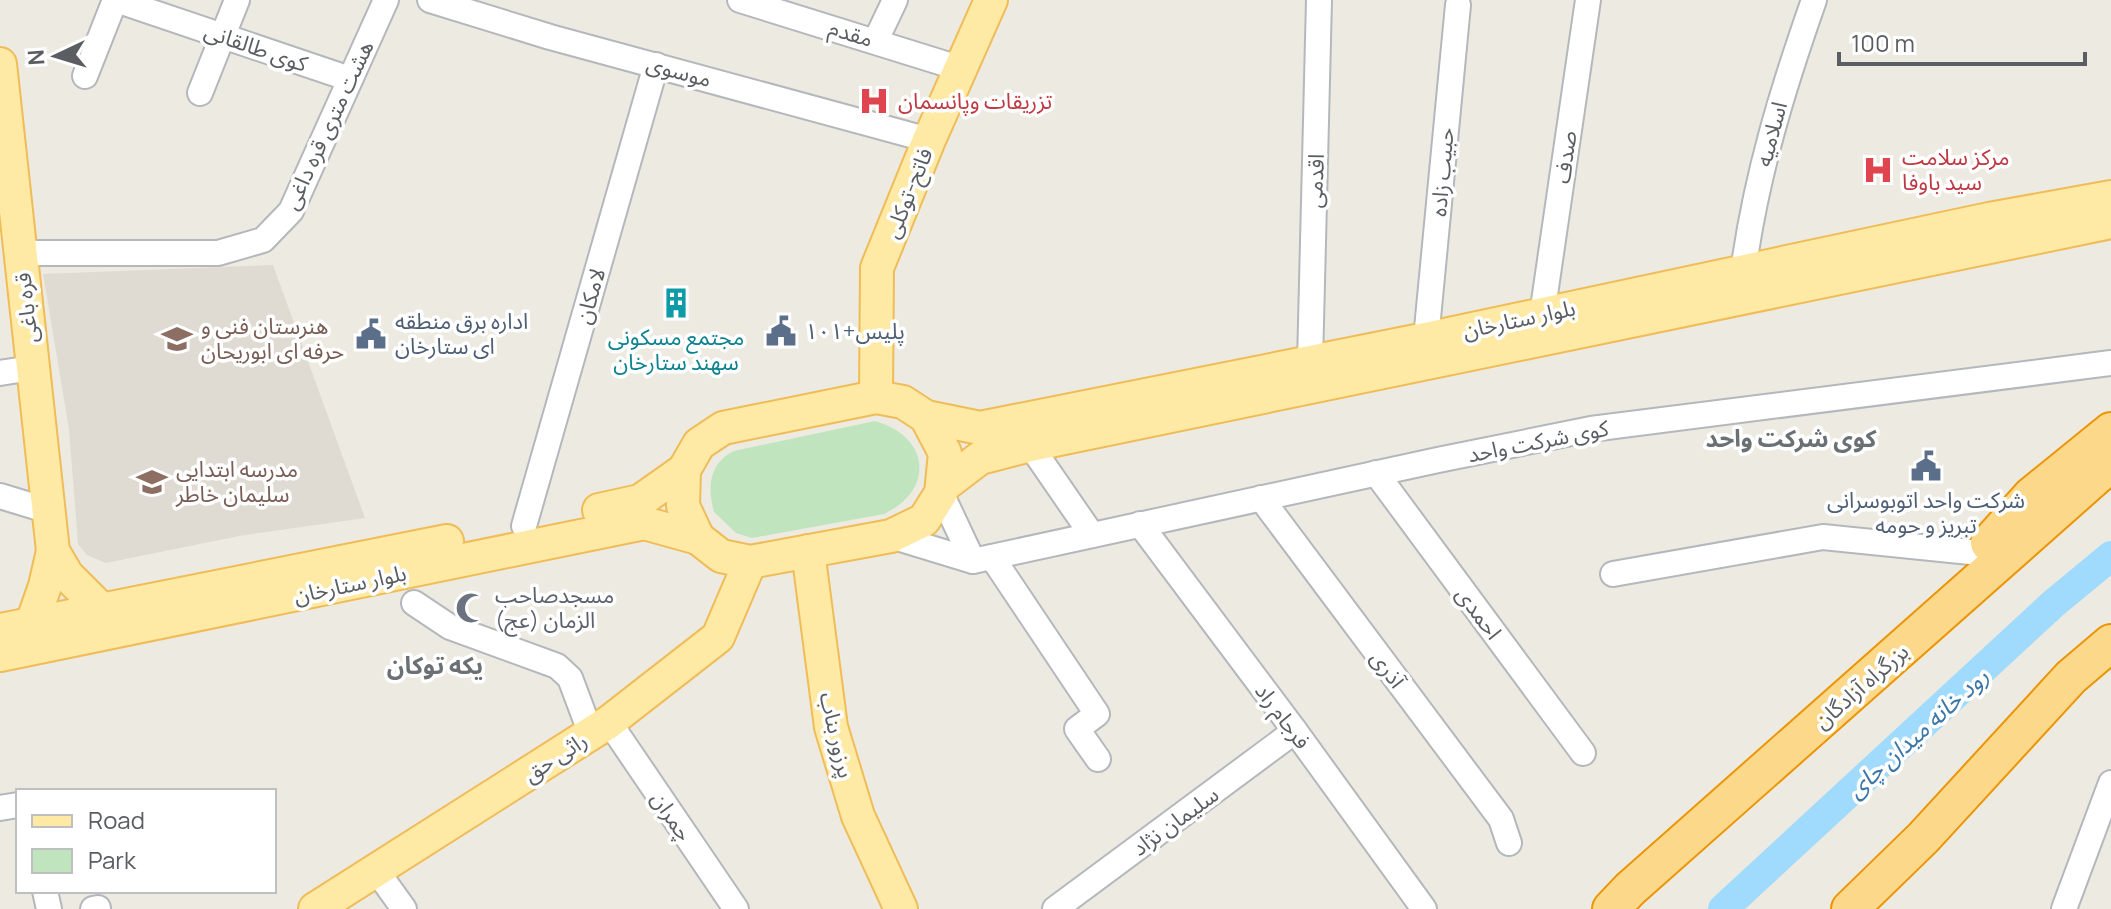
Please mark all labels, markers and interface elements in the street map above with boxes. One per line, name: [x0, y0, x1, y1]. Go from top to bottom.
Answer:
street label: مقدم: [825, 12, 877, 56]
street label: کوی طالقانی: [201, 15, 312, 79]
north arrow: [16, 16, 96, 96]
scale bar: [1839, 16, 2085, 66]
text: 100 m: [1851, 26, 1915, 59]
street label: هشت متری قره داغی: [276, 36, 380, 214]
text: N: [21, 48, 52, 66]
street label: موسوی: [643, 48, 715, 94]
hospital icon: تزریقات وپانسمان: [857, 84, 891, 118]
place label: تزریقات وپانسمان: [898, 86, 1052, 116]
street label: اسلامیه: [1748, 98, 1794, 170]
street label: حبیب زاده: [1423, 126, 1461, 218]
street label: صدف: [1546, 129, 1584, 185]
place label: مرکز سلامت سید باوفا: [1902, 142, 2010, 197]
street label: فاتح-توکلی: [876, 143, 942, 243]
street label: اقدمی: [1299, 153, 1331, 209]
hospital icon: مرکز سلامت سید باوفا: [1861, 153, 1895, 187]
street label: لامکان: [568, 264, 612, 328]
street label: قره باغی: [7, 271, 45, 345]
building icon: مجتمع مسکونی سهند ستارخان: [659, 286, 693, 320]
street label: بلوار ستارخان: [1460, 292, 1578, 346]
place label: اداره برق منطقه ای ستارخان: [395, 306, 528, 361]
place label: هنرستان فنی و حرفه ای ابوریحان: [201, 311, 344, 366]
public building icon: پلیس+۱۰۱: [764, 314, 798, 348]
place label: پلیس+۱۰۱: [805, 316, 905, 346]
public building icon: اداره برق منطقه ای ستارخان: [354, 317, 388, 351]
school or university icon: هنرستان فنی و حرفه ای ابوریحان: [160, 322, 194, 356]
place label: مجتمع مسکونی سهند ستارخان: [608, 322, 744, 377]
street label: کوی شرکت واحد: [1465, 412, 1612, 469]
district label: کوی شرکت واحد: [1705, 421, 1878, 454]
public building icon: شرکت واحد اتوبوسرانی تبریز و حومه: [1909, 449, 1943, 483]
place label: مدرسه ابتدایی سلیمان خاطر: [175, 454, 298, 509]
school or university icon: مدرسه ابتدایی سلیمان خاطر: [135, 465, 169, 499]
place label: شرکت واحد اتوبوسرانی تبریز و حومه: [1827, 485, 2025, 540]
street label: بلوار ستارخان: [291, 557, 409, 611]
place label: مسجدصاحب الزمان (عج): [495, 580, 614, 637]
street label: احمدی: [1449, 580, 1509, 646]
mosque icon: مسجدصاحب الزمان (عج): [454, 591, 488, 625]
street label: بزرگراه آزادگان: [1807, 636, 1915, 736]
street label: آذری: [1364, 644, 1413, 695]
district label: یکه توکان: [387, 648, 483, 681]
water label: رود خانه میدان چای: [1839, 659, 1996, 805]
street label: فرجام راد: [1247, 677, 1318, 756]
street label: پرزور بناب: [812, 689, 861, 781]
street label: راثی حق: [517, 725, 593, 789]
street label: سلیمان نژاد: [1126, 779, 1224, 863]
street label: چمران: [644, 785, 700, 847]
legend: [16, 789, 276, 893]
text: Road: [88, 803, 145, 836]
text: Park: [88, 843, 137, 876]

